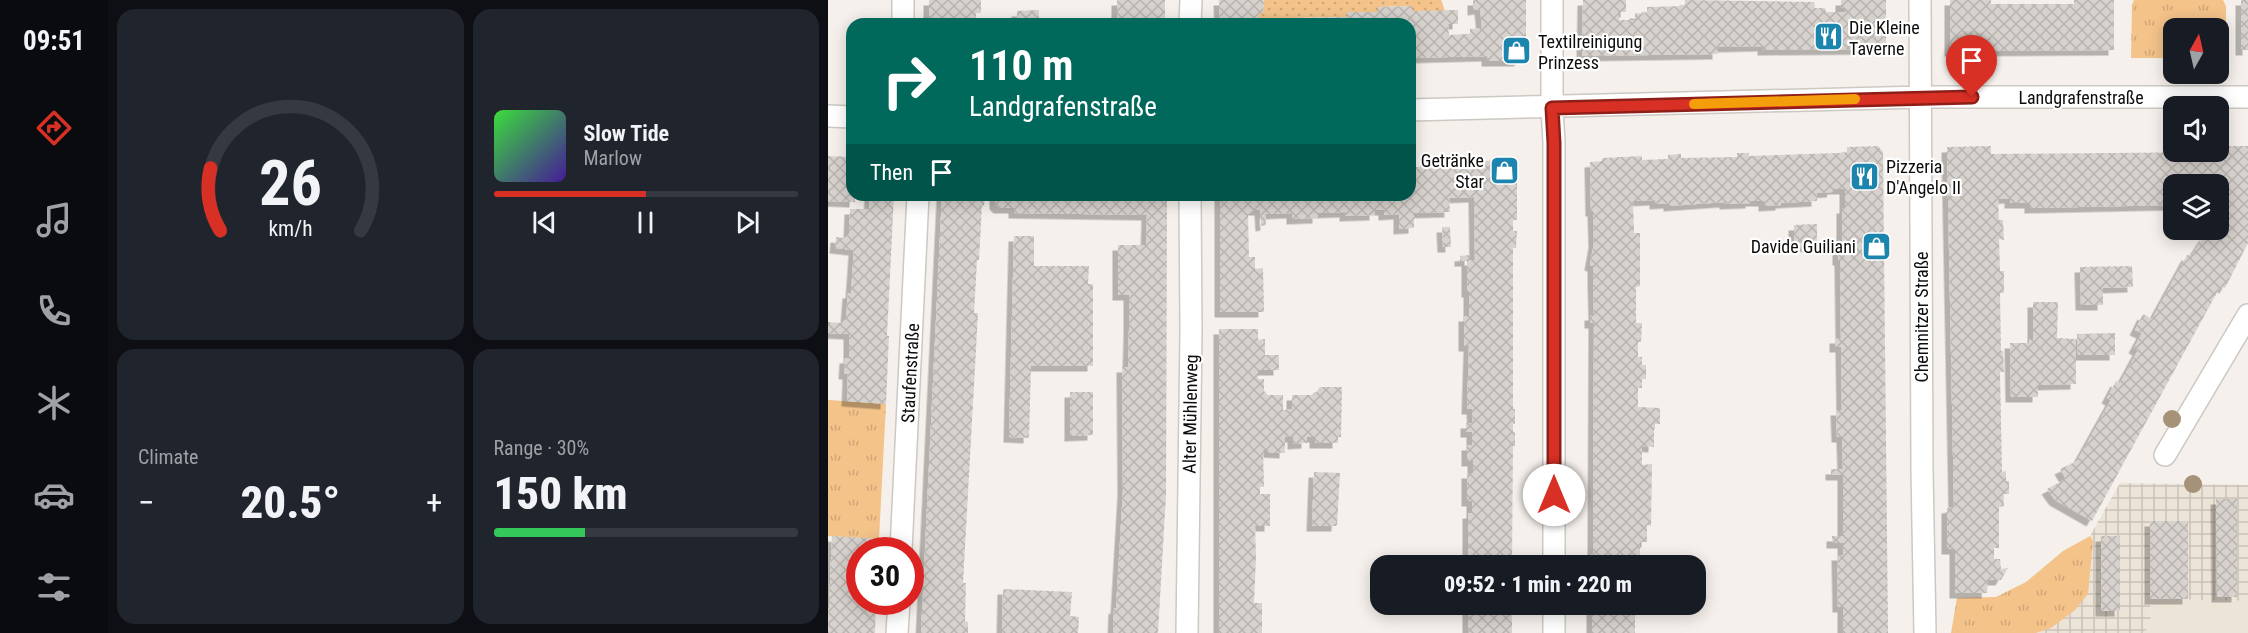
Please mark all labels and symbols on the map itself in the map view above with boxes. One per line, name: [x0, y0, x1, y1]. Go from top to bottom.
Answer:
place label: Die Kleine Taverne: [1849, 17, 1920, 59]
north arrow: [2163, 18, 2229, 84]
restaurant icon: Die Kleine Taverne: [1812, 21, 1844, 53]
place label: Textilreinigung Prinzess: [1538, 31, 1642, 73]
shop icon: Textilreinigung Prinzess: [1501, 35, 1533, 67]
pin: [1946, 35, 1997, 97]
street label: Landgrafenstraße: [2018, 87, 2144, 108]
place label: Getränke Star: [1421, 150, 1485, 192]
shop icon: Getränke Star: [1489, 154, 1521, 186]
place label: Pizzeria D'Angelo II: [1886, 156, 1961, 198]
restaurant icon: Pizzeria D'Angelo II: [1849, 160, 1881, 192]
shop icon: Davide Guiliani: [1861, 230, 1893, 262]
place label: Davide Guiliani: [1751, 236, 1856, 257]
street label: Chemnitzer Straße: [1911, 251, 1932, 383]
street label: Staufenstraße: [897, 323, 923, 423]
street label: Alter Mühlenweg: [1178, 354, 1202, 474]
position arrow: [1522, 463, 1586, 527]
speed limit sign: 30: [846, 537, 924, 615]

